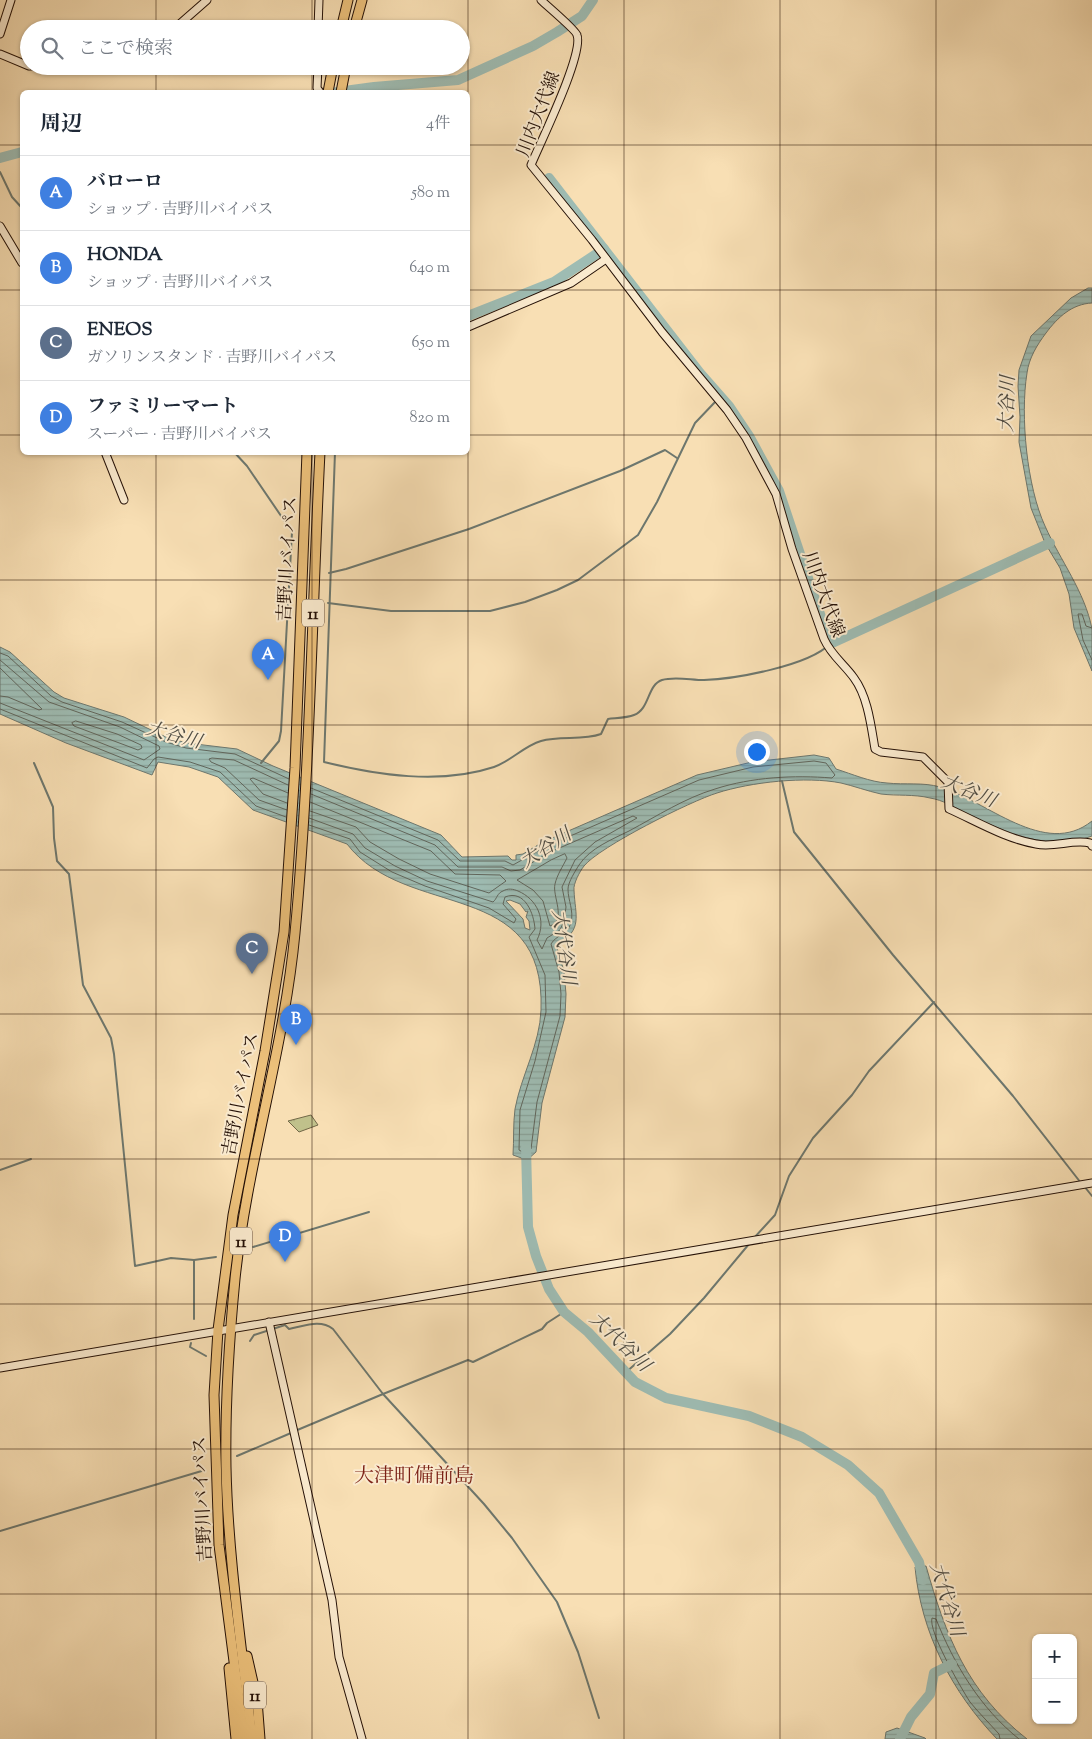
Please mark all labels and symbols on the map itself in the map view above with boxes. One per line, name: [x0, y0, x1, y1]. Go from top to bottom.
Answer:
street label: 川内大代線: [512, 68, 568, 161]
water label: 大谷川: [994, 373, 1023, 433]
street label: 吉野川バイパス: [273, 496, 305, 623]
street label: 川内大代線: [795, 548, 850, 641]
road number: 11: [302, 600, 324, 626]
pin: A: [252, 639, 284, 680]
water label: 大谷川: [142, 716, 206, 757]
your location: [744, 739, 770, 765]
water label: 大谷川: [937, 769, 1001, 816]
water label: 大谷川: [515, 821, 579, 876]
water label: 大代谷川: [544, 908, 581, 989]
pin: C: [236, 933, 268, 974]
pin: B: [280, 1004, 312, 1045]
street label: 吉野川バイパス: [217, 1030, 267, 1159]
pin: D: [269, 1221, 301, 1262]
road number: 11: [230, 1228, 252, 1254]
water label: 大代谷川: [583, 1307, 657, 1380]
street label: 吉野川バイパス: [188, 1435, 220, 1562]
district label: 大津町備前島: [354, 1463, 474, 1492]
water label: 大代谷川: [922, 1559, 970, 1642]
road number: 11: [244, 1682, 266, 1708]

